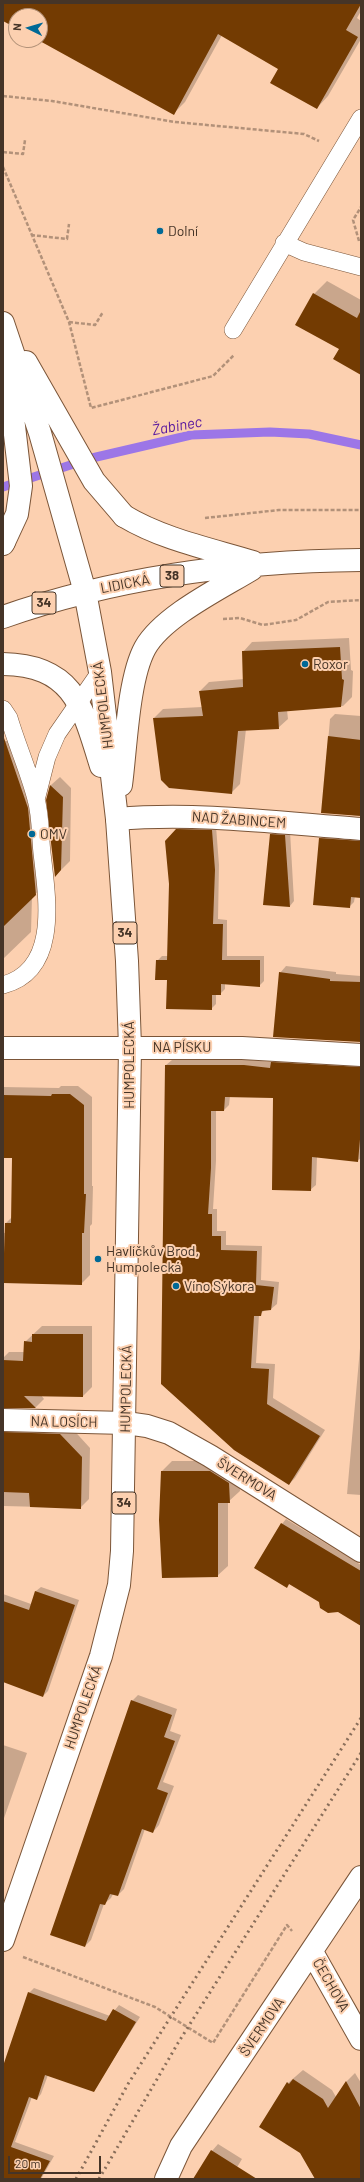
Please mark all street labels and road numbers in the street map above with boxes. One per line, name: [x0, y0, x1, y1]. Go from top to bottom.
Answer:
road number: 38: [160, 565, 184, 587]
street label: LIDICKÁ: [99, 571, 151, 597]
road number: 34: [32, 592, 56, 614]
street label: HUMPOLECKÁ: [89, 661, 117, 749]
street label: NAD ŽABINCEM: [191, 808, 287, 832]
road number: 34: [113, 922, 137, 944]
street label: HUMPOLECKÁ: [121, 1021, 137, 1109]
street label: NA PÍSKU: [153, 1039, 211, 1055]
street label: HUMPOLECKÁ: [117, 1345, 135, 1433]
street label: NA LOSÍCH: [30, 1413, 98, 1431]
street label: ŠVERMOVA: [214, 1454, 280, 1504]
road number: 34: [112, 1492, 136, 1514]
street label: HUMPOLECKÁ: [61, 1663, 105, 1751]
street label: ČECHOVA: [309, 1955, 353, 2015]
street label: ŠVERMOVA: [236, 1994, 288, 2060]

